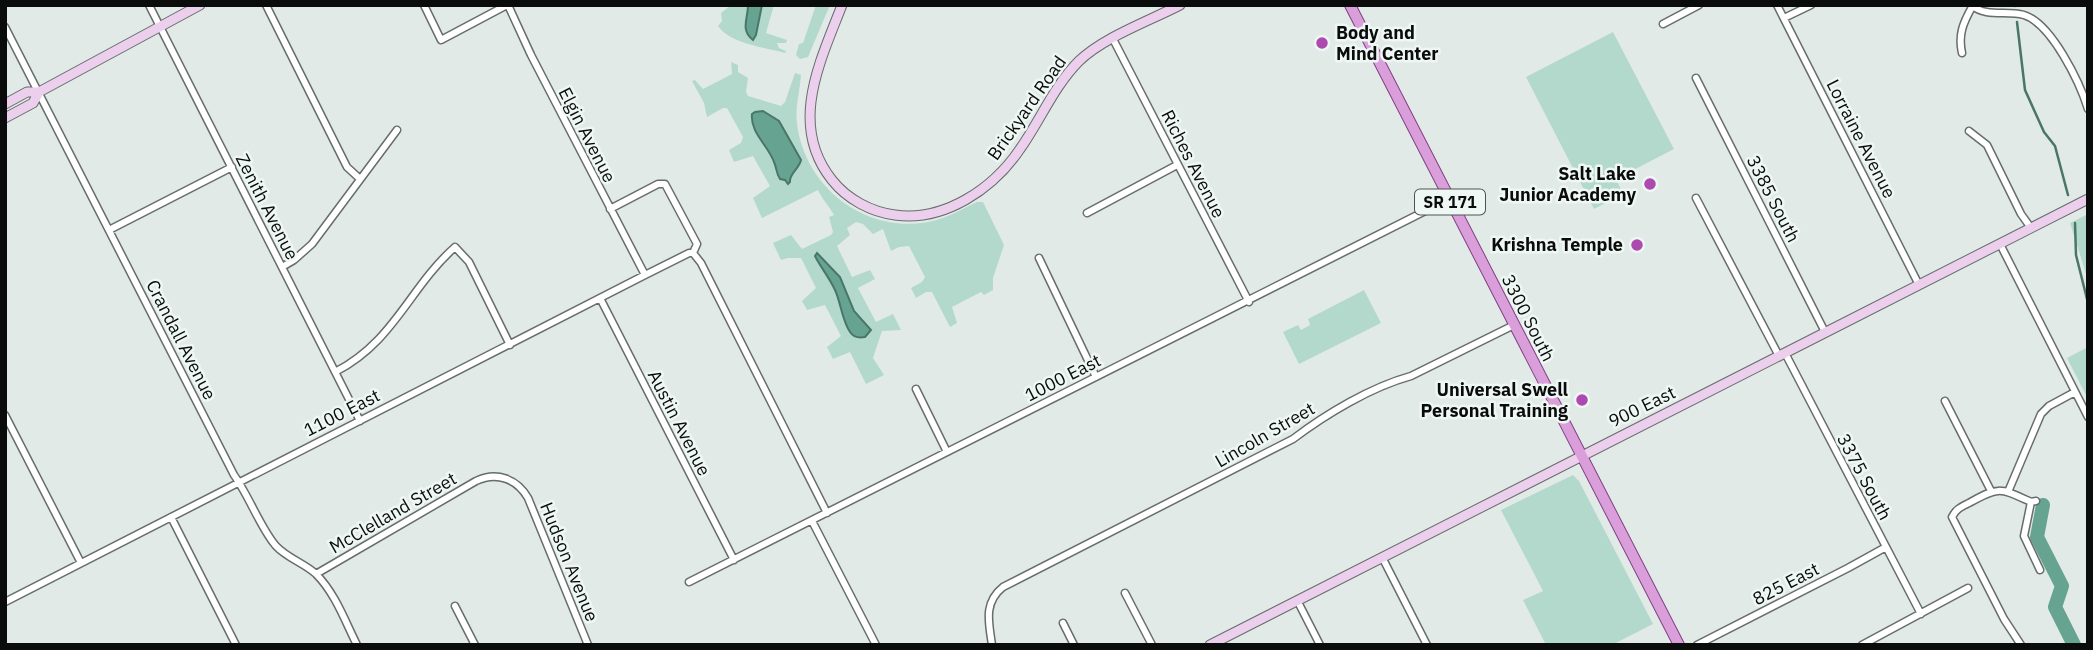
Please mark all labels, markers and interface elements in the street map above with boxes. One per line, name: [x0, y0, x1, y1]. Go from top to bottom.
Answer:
place label: Body and Mind Center: [1336, 21, 1439, 65]
marker: Body and Mind Center: [1314, 35, 1330, 51]
street label: Brickyard Road: [982, 51, 1071, 164]
street label: Lorraine Avenue: [1822, 75, 1901, 202]
street label: Elgin Avenue: [554, 83, 621, 186]
street label: Riches Avenue: [1156, 106, 1231, 222]
street label: Zenith Avenue: [231, 150, 304, 264]
street label: 3385 South: [1742, 151, 1805, 246]
place label: Salt Lake Junior Academy: [1499, 162, 1636, 206]
marker: Salt Lake Junior Academy: [1642, 176, 1658, 192]
road number: SR 171: [1415, 190, 1485, 214]
place label: Krishna Temple: [1491, 233, 1623, 256]
marker: Krishna Temple: [1629, 237, 1645, 253]
street label: 3300 South: [1497, 270, 1560, 365]
street label: Crandall Avenue: [141, 276, 222, 404]
street label: 1000 East: [1021, 349, 1105, 407]
street label: Austin Avenue: [643, 366, 716, 480]
place label: Universal Swell Personal Training: [1421, 378, 1569, 422]
street label: 900 East: [1605, 380, 1679, 433]
street label: 1100 East: [300, 384, 384, 442]
marker: Universal Swell Personal Training: [1574, 392, 1590, 408]
street label: Lincoln Street: [1211, 397, 1319, 472]
street label: 3375 South: [1832, 430, 1897, 524]
street label: McClelland Street: [325, 467, 461, 558]
street label: Hudson Avenue: [535, 499, 604, 625]
street label: 825 East: [1749, 557, 1823, 610]

